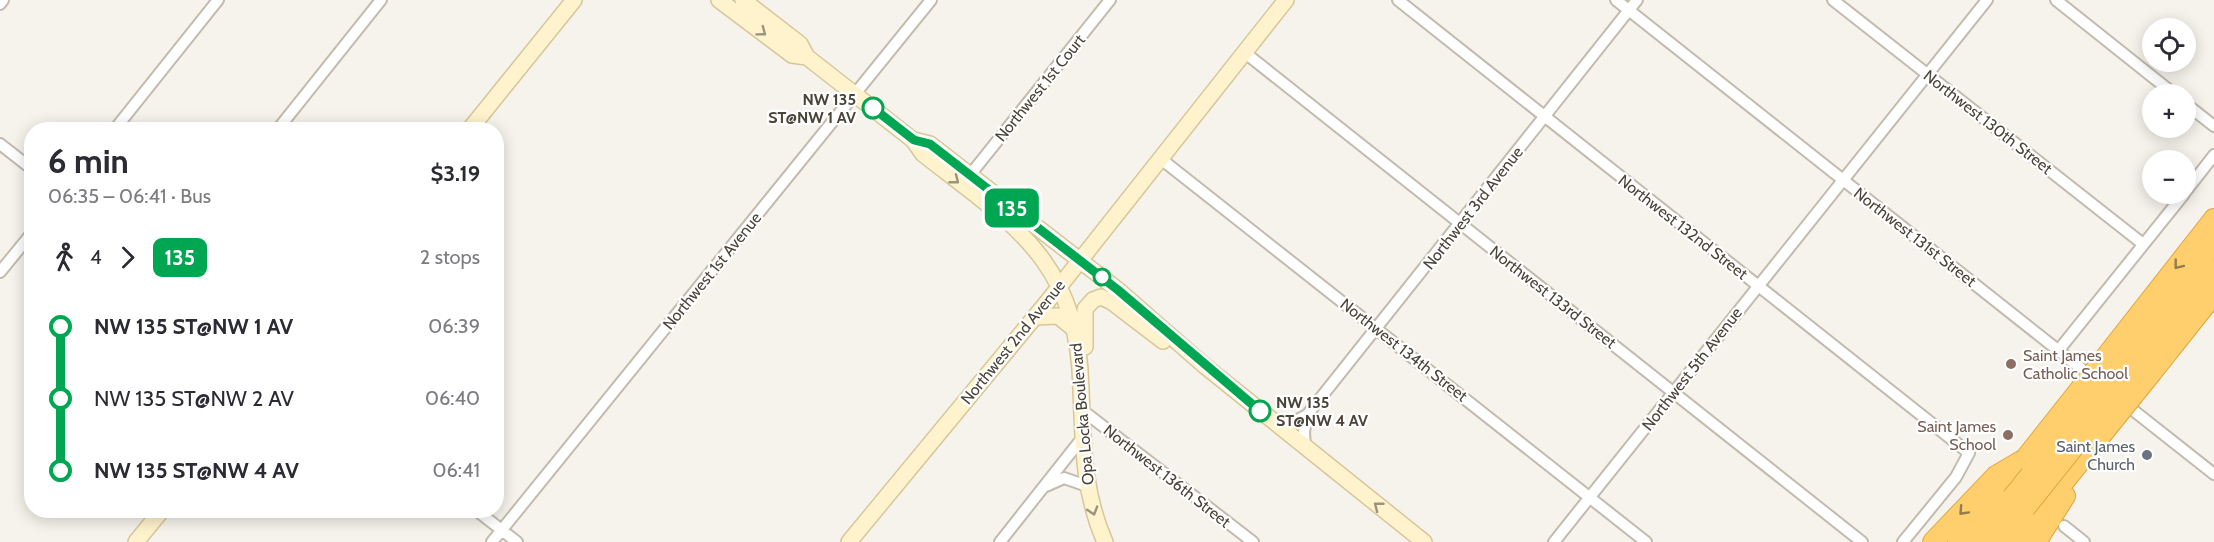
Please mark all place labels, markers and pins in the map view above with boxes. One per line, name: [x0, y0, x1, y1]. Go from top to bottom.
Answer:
place label: NW 135 ST@NW 1 AV: [768, 90, 856, 127]
marker: NW 135 ST@NW 1 AV: [862, 97, 884, 119]
unlabelled marker: [1093, 268, 1111, 286]
place label: Saint James Catholic School: [2023, 346, 2128, 383]
marker: Saint James Catholic School: [2004, 357, 2018, 371]
place label: NW 135 ST@NW 4 AV: [1276, 393, 1368, 430]
marker: NW 135 ST@NW 4 AV: [1249, 400, 1271, 422]
place label: Saint James School: [1917, 417, 1996, 454]
marker: Saint James School: [2001, 428, 2015, 442]
place label: Saint James Church: [2056, 437, 2135, 474]
marker: Saint James Church: [2140, 448, 2154, 462]

